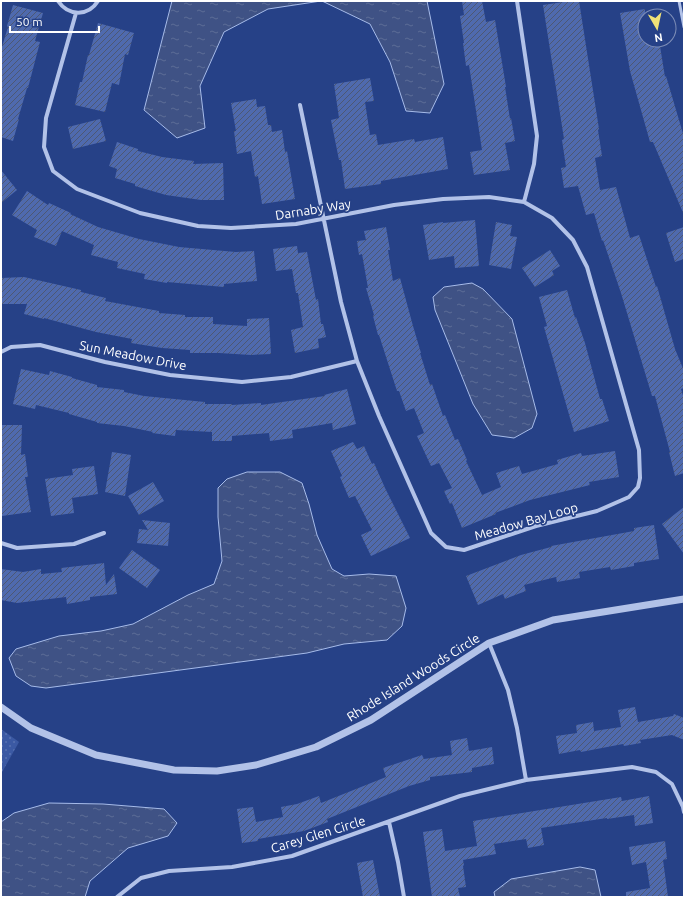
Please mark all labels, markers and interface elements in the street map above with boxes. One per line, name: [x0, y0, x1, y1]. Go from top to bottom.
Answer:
scale bar: [10, 8, 99, 34]
north arrow: [637, 8, 677, 48]
text: 50 m: [16, 15, 43, 28]
text: N: [654, 31, 664, 44]
street label: Darnaby Way: [274, 196, 352, 222]
street label: Sun Meadow Drive: [78, 338, 188, 372]
street label: Meadow Bay Loop: [473, 500, 579, 542]
street label: Rhode Island Woods Circle: [344, 630, 482, 724]
street label: Carey Glen Circle: [269, 813, 367, 855]

